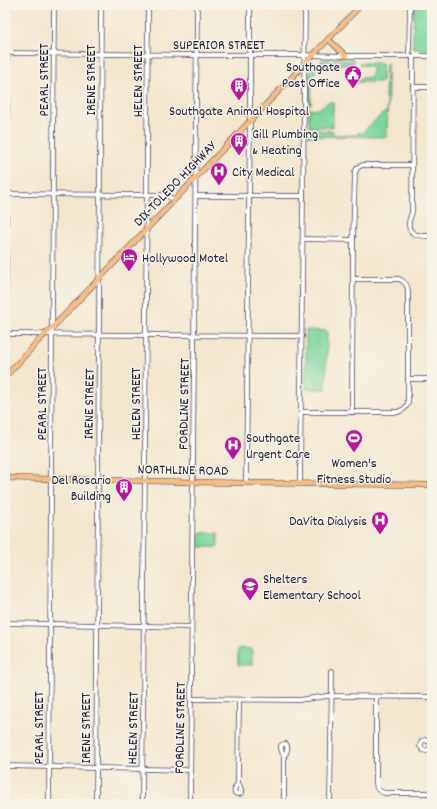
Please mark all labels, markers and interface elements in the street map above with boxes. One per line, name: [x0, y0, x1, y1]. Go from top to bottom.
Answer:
street label: SUPERIOR STREET: [173, 36, 265, 56]
street label: PEARL STREET: [35, 43, 55, 117]
street label: IRENE STREET: [82, 44, 102, 115]
street label: HELEN STREET: [129, 44, 149, 117]
place label: Southgate Post Office: [282, 58, 340, 94]
public building icon: Southgate Post Office: [343, 64, 363, 89]
building icon: Southgate Animal Hospital: [229, 76, 249, 101]
place label: Southgate Animal Hospital: [169, 102, 310, 122]
place label: Gill Plumbing & Heating: [252, 125, 318, 161]
building icon: Gill Plumbing & Heating: [229, 131, 249, 156]
street label: DIX-TOLEDO HIGHWAY: [129, 137, 222, 232]
hospital icon: City Medical: [209, 161, 229, 186]
place label: City Medical: [232, 163, 295, 183]
hotel icon: Hollywood Motel: [119, 247, 139, 272]
place label: Hollywood Motel: [142, 249, 229, 269]
street label: FORDLINE STREET: [174, 358, 196, 450]
street label: PEARL STREET: [33, 367, 53, 441]
street label: HELEN STREET: [127, 367, 147, 440]
street label: IRENE STREET: [79, 368, 101, 440]
sports icon: Women's Fitness Studio: [344, 428, 364, 453]
place label: Southgate Urgent Care: [246, 429, 310, 465]
hospital icon: Southgate Urgent Care: [223, 435, 243, 460]
place label: Women's Fitness Studio: [317, 454, 391, 490]
street label: NORTHLINE ROAD: [137, 460, 229, 482]
place label: Del Rosario Building: [52, 471, 111, 507]
building icon: Del Rosario Building: [114, 477, 134, 502]
hospital icon: DaVita Dialysis: [370, 510, 390, 535]
place label: DaVita Dialysis: [289, 512, 367, 532]
place label: Shelters Elementary School: [263, 570, 362, 606]
school or university icon: Shelters Elementary School: [240, 576, 260, 601]
street label: FORDLINE STREET: [170, 682, 192, 774]
street label: PEARL STREET: [30, 691, 50, 765]
street label: HELEN STREET: [123, 691, 145, 765]
street label: IRENE STREET: [77, 692, 97, 763]

